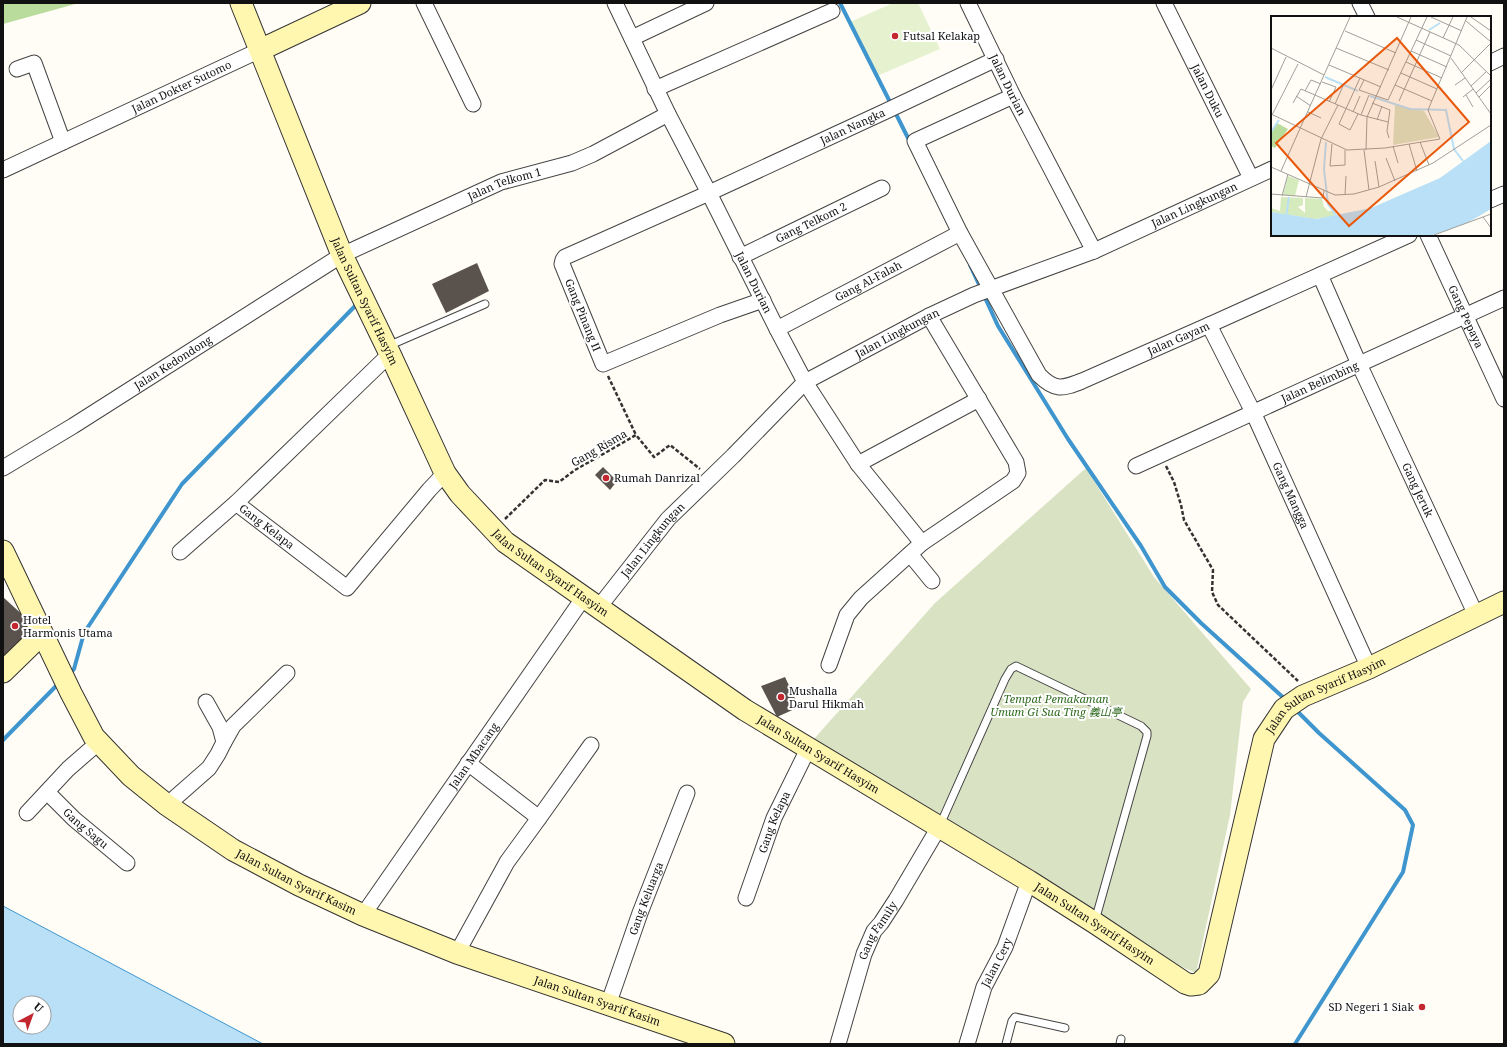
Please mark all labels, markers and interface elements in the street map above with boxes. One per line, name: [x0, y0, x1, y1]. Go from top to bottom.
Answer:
inset map: [1271, 16, 1491, 236]
place label: Futsal Kelakap: [903, 28, 980, 43]
marker: Futsal Kelakap: [890, 31, 900, 41]
street label: Jalan Durian: [986, 50, 1030, 118]
street label: Jalan Dokter Sutomo: [128, 56, 234, 116]
street label: Jalan Duku: [1188, 60, 1228, 120]
street label: Jalan Nangka: [817, 105, 887, 148]
street label: Jalan Telkom 1: [464, 164, 543, 204]
street label: Jalan Lingkungan: [1148, 178, 1239, 231]
street label: Gang Telkom 2: [773, 198, 849, 246]
street label: Jalan Sultan Syarif Hasyim: [328, 234, 402, 368]
street label: Jalan Durian: [732, 248, 776, 315]
street label: Gang Al-Falah: [832, 257, 904, 304]
street label: Gang Pinang II: [562, 276, 605, 353]
street label: Gang Pepaya: [1445, 283, 1487, 350]
street label: Jalan Lingkungan: [851, 304, 941, 361]
street label: Jalan Gayam: [1144, 317, 1212, 359]
street label: Jalan Kedondong: [130, 332, 214, 393]
street label: Jalan Belimbing: [1278, 357, 1361, 406]
street label: Gang Risma: [568, 426, 629, 470]
street label: Gang Mangga: [1270, 459, 1313, 531]
street label: Gang Jeruk: [1399, 460, 1437, 520]
place label: Rumah Danrizal: [614, 470, 700, 485]
marker: Rumah Danrizal: [601, 473, 611, 483]
street label: Jalan Lingkungan: [616, 499, 688, 581]
street label: Gang Kelapa: [236, 500, 298, 552]
street label: Jalan Sultan Syarif Hasyim: [489, 525, 612, 620]
place label: Hotel Harmonis Utama: [23, 612, 113, 640]
marker: Hotel Harmonis Utama: [10, 621, 20, 631]
street label: Jalan Sultan Syarif Hasyim: [1261, 653, 1388, 737]
place label: Mushalla Darul Hikmah: [789, 683, 864, 711]
park label: Tempat Pemakaman Umum Gi Sua Ting 義山亭: [990, 691, 1124, 719]
marker: Mushalla Darul Hikmah: [776, 692, 786, 702]
street label: Jalan Sultan Syarif Hasyim: [754, 711, 883, 797]
street label: Jalan Mbacang: [444, 719, 502, 792]
street label: Gang Kelapa: [754, 788, 793, 855]
street label: Gang Sagu: [60, 804, 112, 851]
street label: Jalan Sultan Syarif Kasim: [233, 845, 360, 918]
street label: Gang Keluarga: [625, 860, 666, 937]
street label: Jalan Sultan Syarif Hasyim: [1031, 878, 1158, 968]
street label: Gang Family: [855, 897, 901, 961]
street label: Jalan Cery: [977, 935, 1015, 991]
street label: Jalan Sultan Syarif Kasim: [531, 972, 663, 1029]
north arrow: [12, 995, 52, 1035]
text: U: [31, 999, 48, 1016]
place label: SD Negeri 1 Siak: [1328, 999, 1415, 1014]
marker: SD Negeri 1 Siak: [1417, 1002, 1427, 1012]

